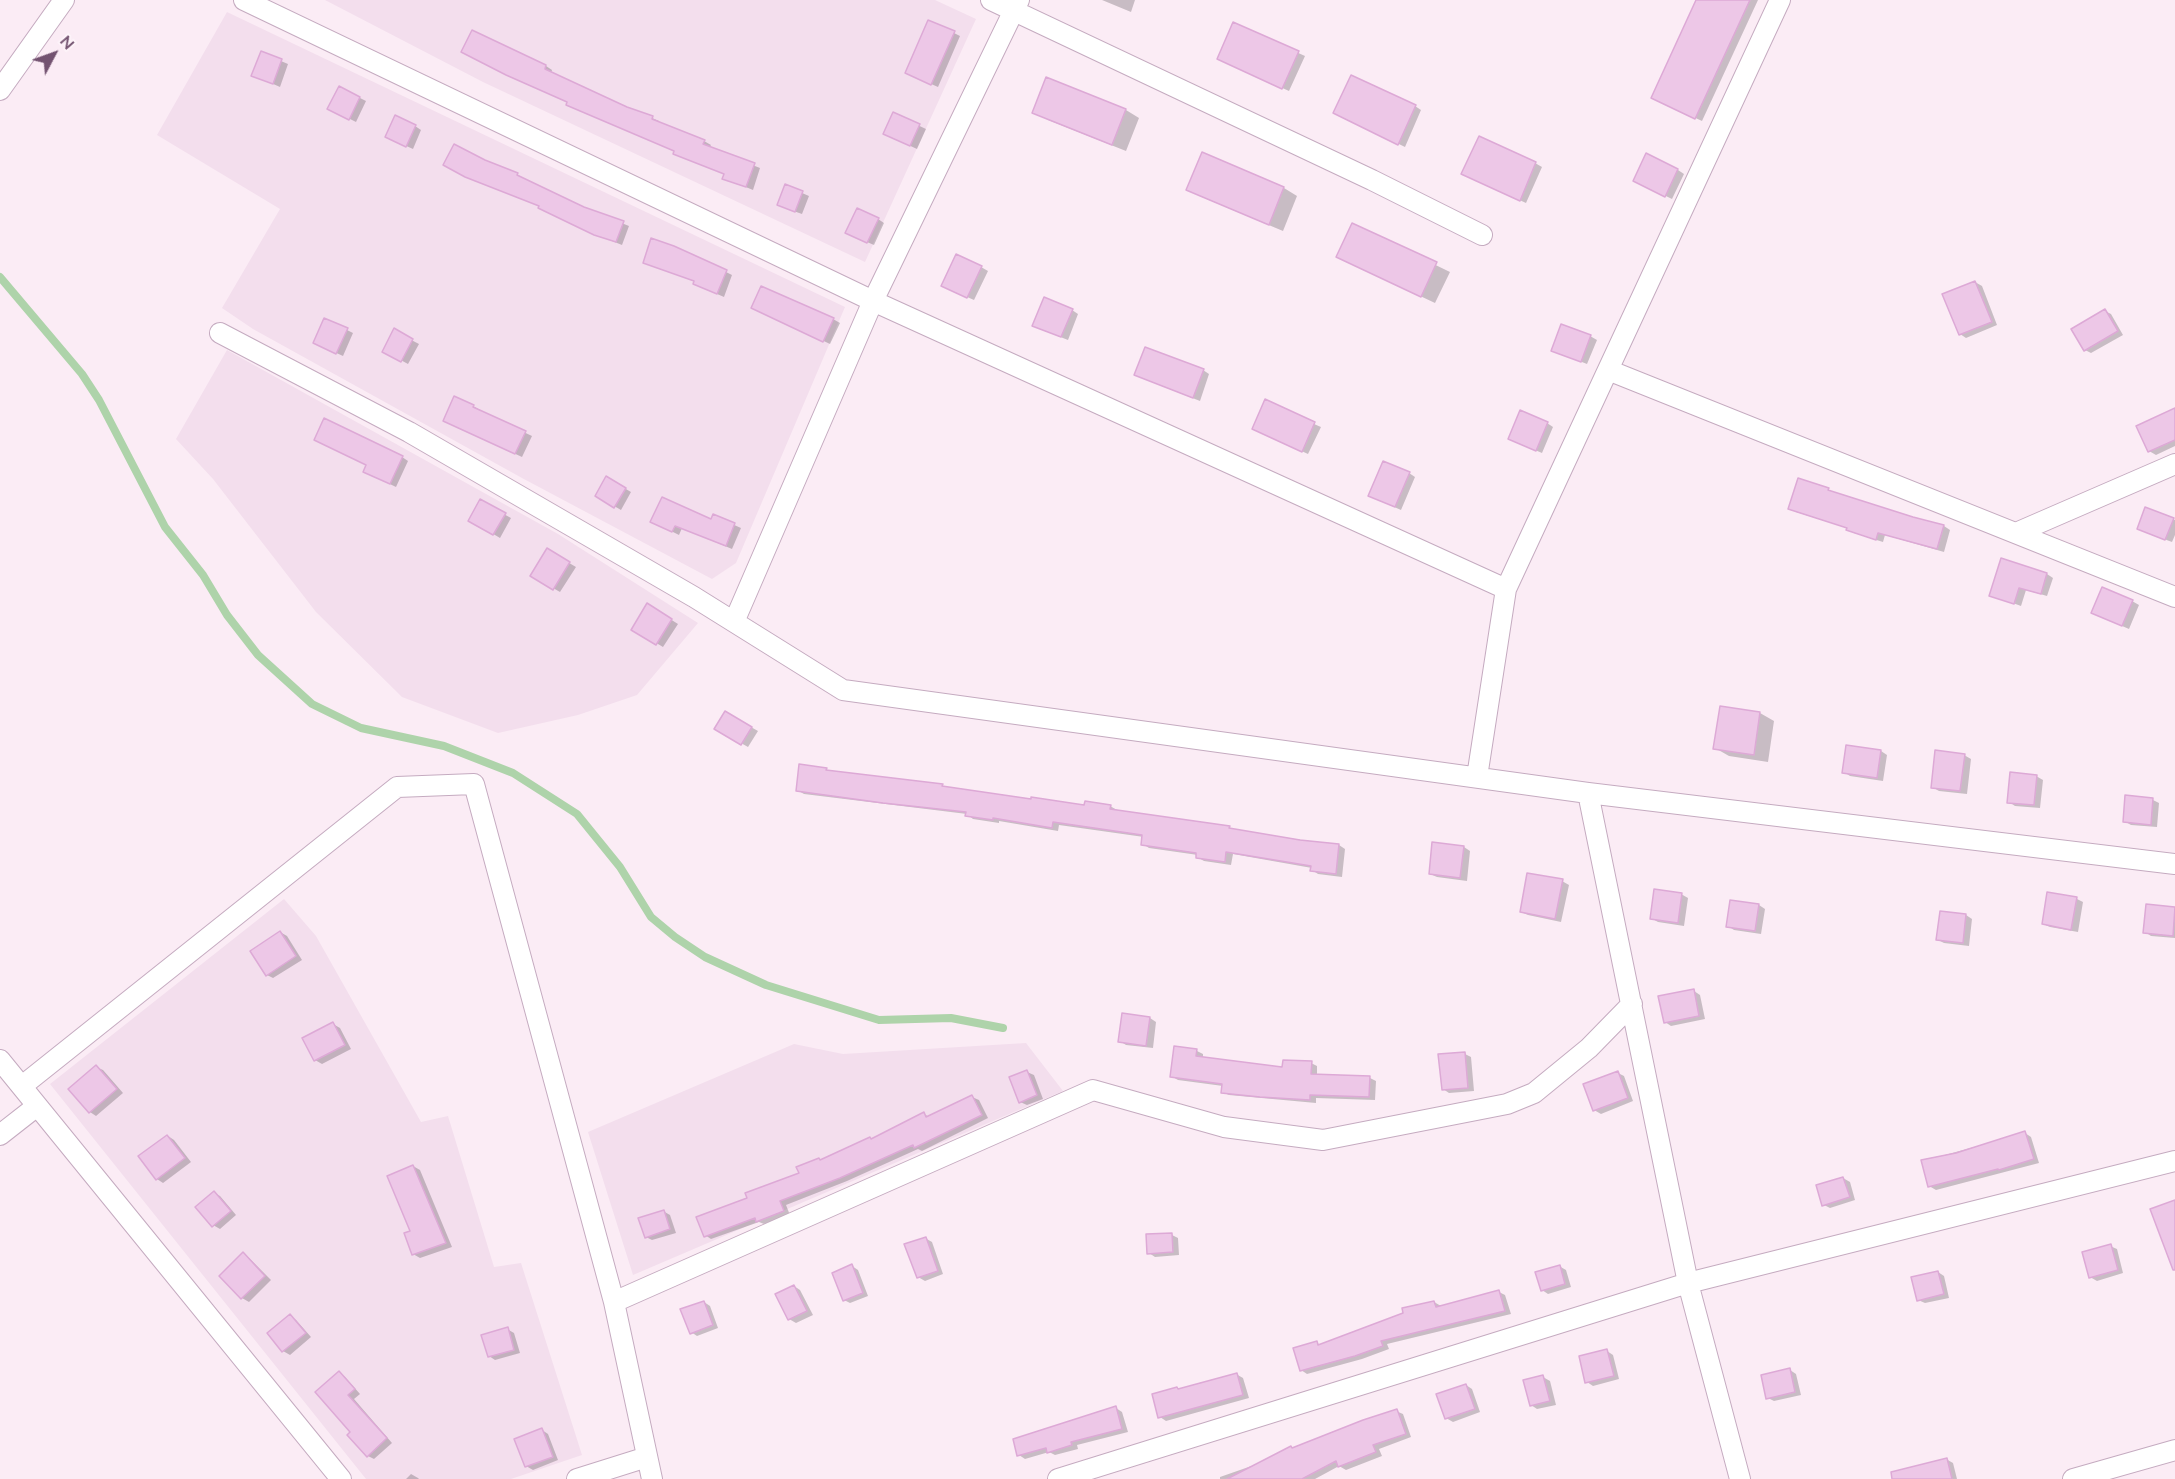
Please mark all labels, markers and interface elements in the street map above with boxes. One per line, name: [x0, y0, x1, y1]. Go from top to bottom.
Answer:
north arrow: [24, 24, 84, 84]
text: N: [56, 31, 79, 53]

